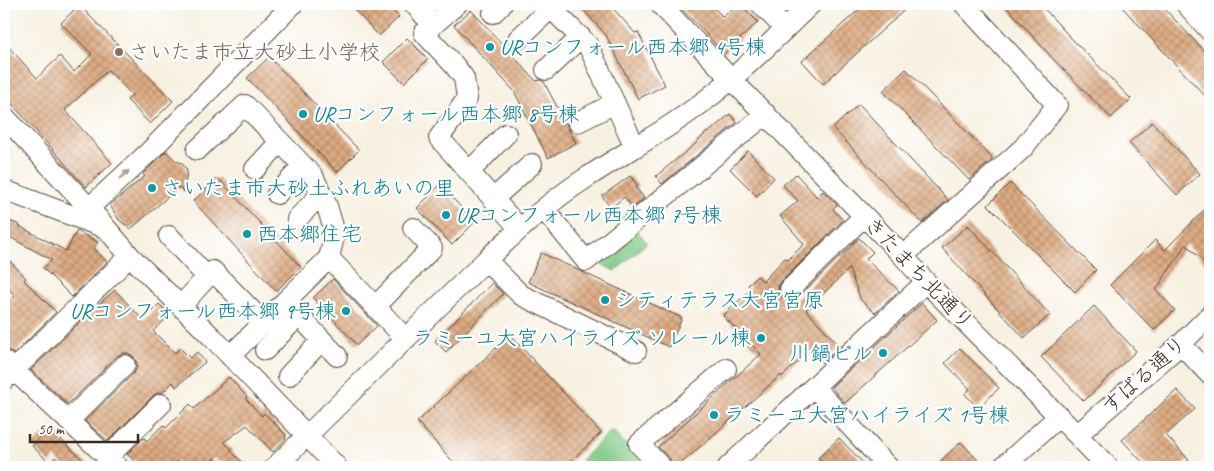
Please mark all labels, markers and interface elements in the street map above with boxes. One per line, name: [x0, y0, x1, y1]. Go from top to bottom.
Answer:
place label: URコンフォール西本郷 4号棟: [500, 34, 766, 60]
place label: さいたま市立大砂土小学校: [129, 39, 380, 65]
marker: URコンフォール西本郷 4号棟: [484, 41, 496, 53]
marker: さいたま市立大砂土小学校: [113, 46, 125, 58]
place label: URコンフォール西本郷 8号棟: [313, 101, 579, 127]
marker: URコンフォール西本郷 8号棟: [297, 108, 309, 120]
one-way arrow: [118, 169, 130, 181]
place label: さいたま市大砂土ふれあいの里: [162, 175, 455, 201]
marker: さいたま市大砂土ふれあいの里: [146, 182, 158, 194]
place label: URコンフォール西本郷 7号棟: [456, 202, 722, 228]
marker: URコンフォール西本郷 7号棟: [440, 209, 452, 221]
street label: きたまち北通り: [859, 211, 979, 335]
place label: 西本郷住宅: [257, 221, 362, 247]
marker: 西本郷住宅: [241, 228, 253, 240]
place label: シティテラス大宮宮原: [615, 287, 824, 313]
marker: シティテラス大宮宮原: [599, 294, 611, 306]
place label: URコンフォール西本郷 9号棟: [70, 298, 336, 324]
marker: URコンフォール西本郷 9号棟: [340, 305, 352, 317]
place label: ラミーユ大宮ハイライズ ソレール棟: [412, 325, 751, 351]
street label: すばる通り: [1096, 330, 1192, 420]
marker: ラミーユ大宮ハイライズ ソレール棟: [755, 332, 767, 344]
place label: 川鍋ビル: [789, 340, 873, 366]
marker: 川鍋ビル: [877, 347, 889, 359]
place label: ラミーユ大宮ハイライズ 1号棟: [724, 402, 1009, 428]
marker: ラミーユ大宮ハイライズ 1号棟: [708, 409, 720, 421]
scale bar: [30, 411, 138, 443]
text: 50 m: [38, 420, 65, 439]

